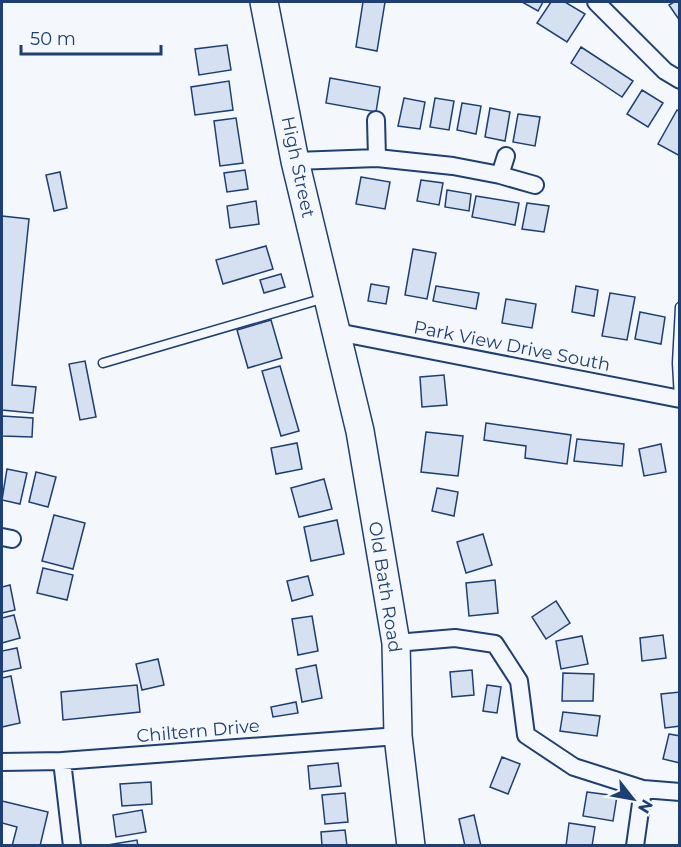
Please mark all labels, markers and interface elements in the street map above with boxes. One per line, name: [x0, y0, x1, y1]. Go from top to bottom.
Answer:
scale bar: [21, 18, 160, 56]
text: 50 m: [30, 28, 76, 50]
street label: High Street: [277, 114, 319, 220]
street label: Park View Drive South: [412, 316, 612, 376]
street label: Old Bath Road: [364, 520, 406, 654]
street label: Chiltern Drive: [136, 715, 261, 747]
north arrow: [603, 769, 663, 829]
text: N: [634, 796, 657, 817]

